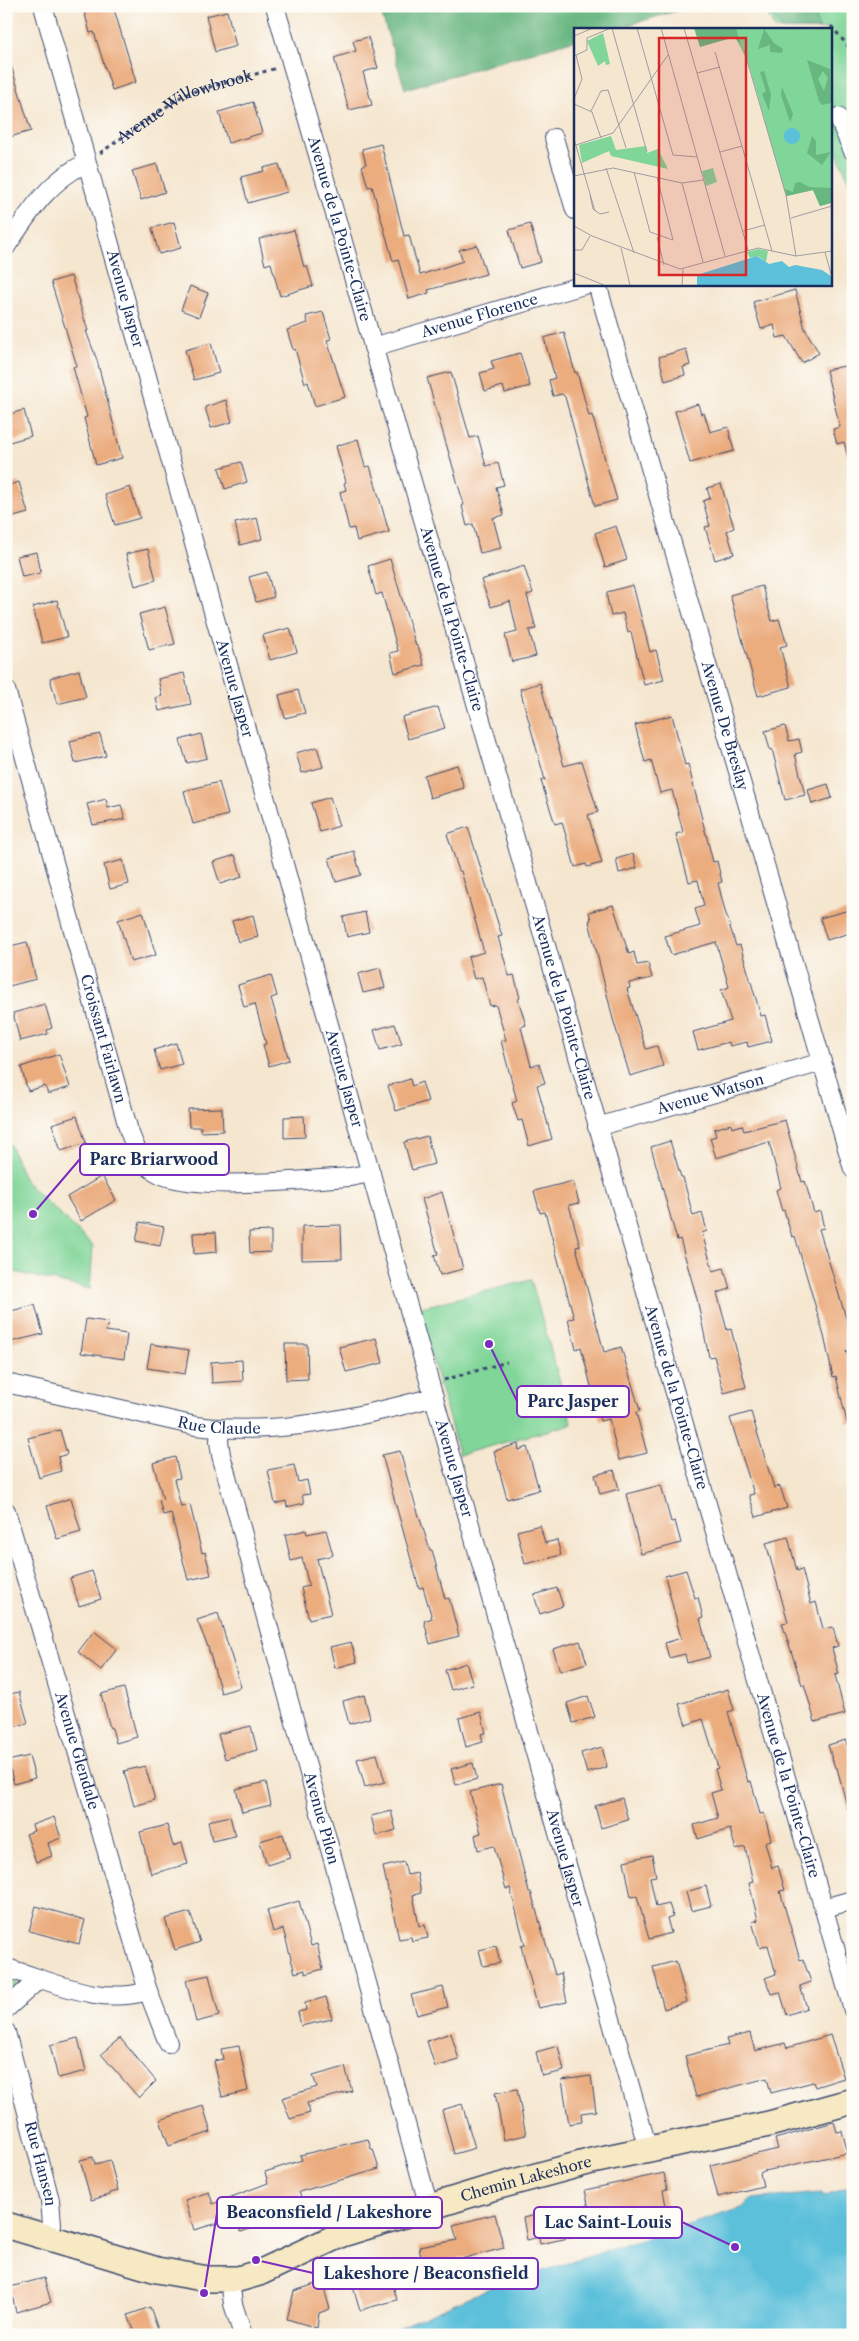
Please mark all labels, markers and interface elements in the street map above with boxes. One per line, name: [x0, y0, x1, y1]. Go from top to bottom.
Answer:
inset map: [574, 28, 832, 285]
street label: Avenue Willowbrook: [112, 65, 256, 148]
street label: Avenue de la Pointe-Claire: [304, 133, 375, 323]
street label: Avenue Jasper: [103, 246, 149, 350]
street label: Avenue Florence: [418, 289, 540, 342]
street label: Avenue de la Pointe-Claire: [416, 523, 488, 713]
street label: Avenue Jasper: [212, 636, 258, 740]
street label: Avenue De Breslay: [697, 658, 753, 793]
street label: Avenue de la Pointe-Claire: [528, 911, 600, 1102]
street label: Croissant Fairlawn: [77, 972, 131, 1106]
street label: Avenue Jasper: [322, 1026, 368, 1130]
street label: Avenue Watson: [654, 1069, 766, 1118]
callout: Parc Briarwood: [80, 1144, 229, 1175]
text: Parc Briarwood: [90, 1149, 219, 1169]
street label: Avenue de la Pointe-Claire: [641, 1302, 712, 1492]
callout: Parc Jasper: [517, 1386, 629, 1417]
text: Parc Jasper: [527, 1391, 619, 1411]
street label: Rue Claude: [176, 1412, 261, 1438]
street label: Avenue Jasper: [431, 1416, 478, 1520]
street label: Avenue Glendale: [51, 1689, 104, 1812]
street label: Avenue de la Pointe-Claire: [753, 1690, 824, 1880]
street label: Avenue Pilon: [300, 1769, 344, 1867]
street label: Avenue Jasper: [542, 1806, 589, 1909]
street label: Rue Hansen: [21, 2119, 61, 2207]
street label: Chemin Lakeshore: [458, 2152, 594, 2206]
callout: Beaconsfield / Lakeshore: [217, 2197, 442, 2228]
text: Beaconsfield / Lakeshore: [226, 2202, 432, 2222]
callout: Lac Saint-Louis: [534, 2207, 682, 2238]
text: Lac Saint-Louis: [544, 2212, 672, 2232]
callout: Lakeshore / Beaconsfield: [313, 2258, 538, 2289]
text: Lakeshore / Beaconsfield: [323, 2263, 529, 2283]

